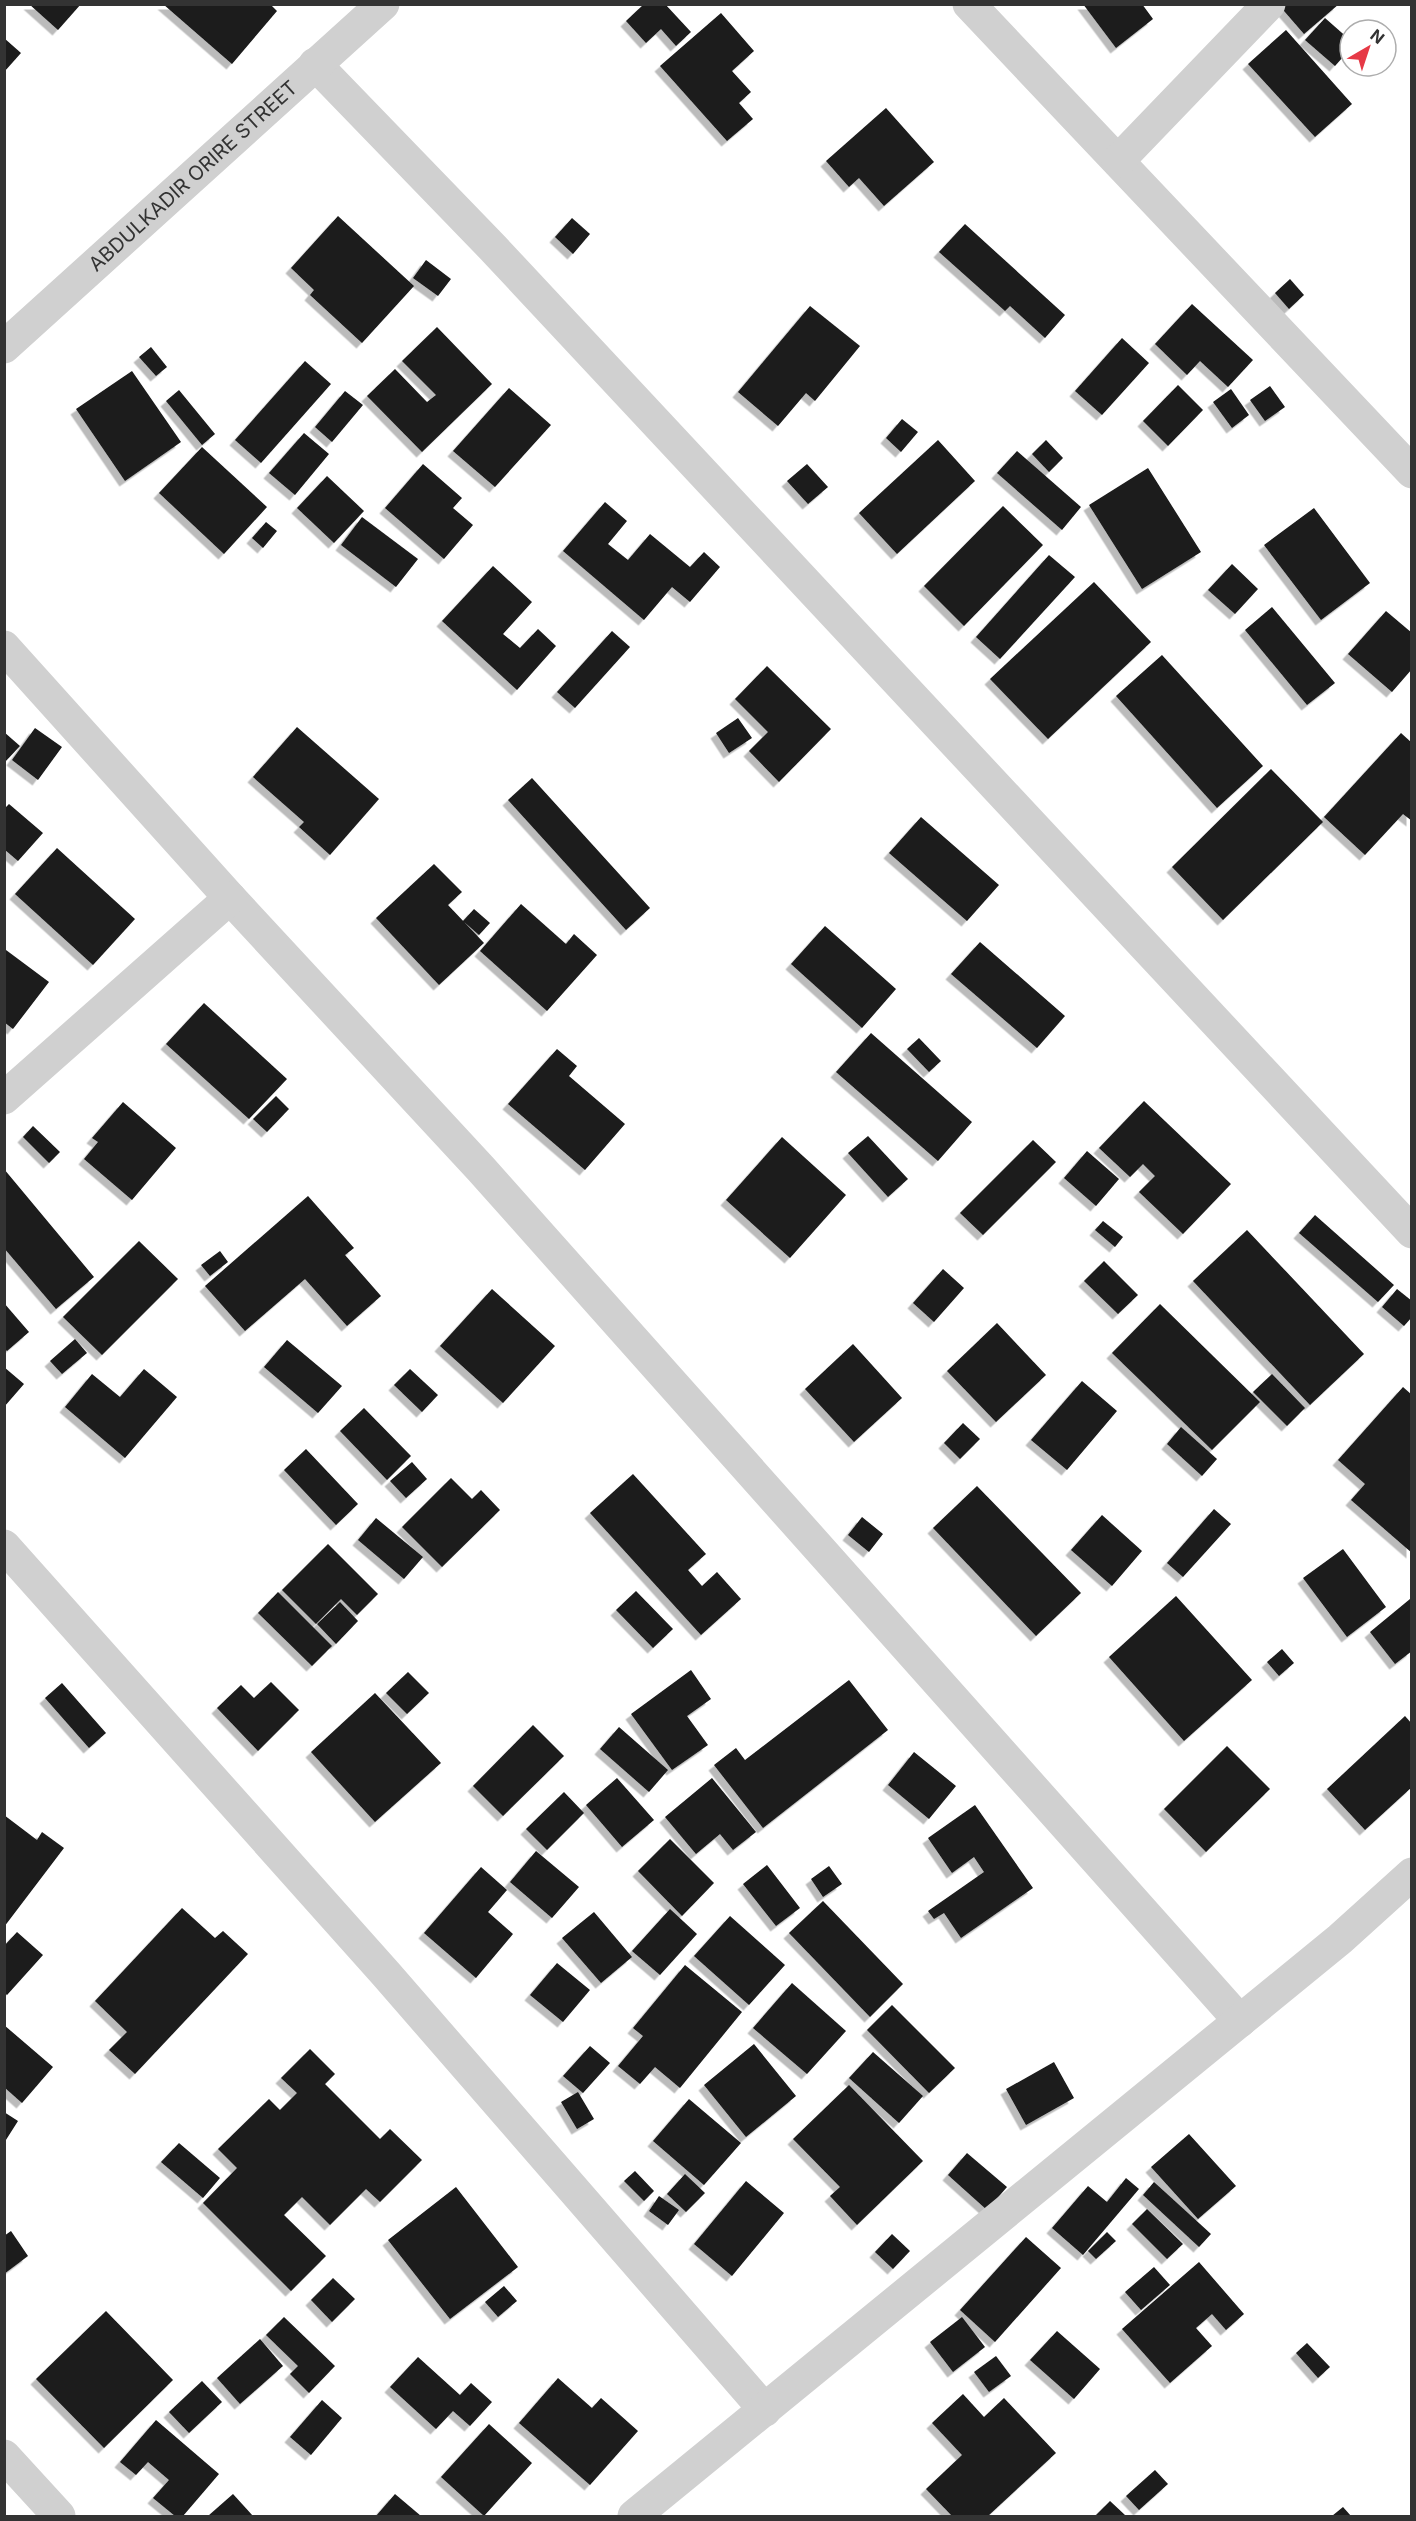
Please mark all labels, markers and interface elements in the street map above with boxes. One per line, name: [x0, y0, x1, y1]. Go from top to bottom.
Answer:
north arrow: [1338, 18, 1398, 78]
text: N: [1366, 25, 1388, 48]
street label: ABDULKADIR ORIRE STREET: [84, 75, 302, 276]

